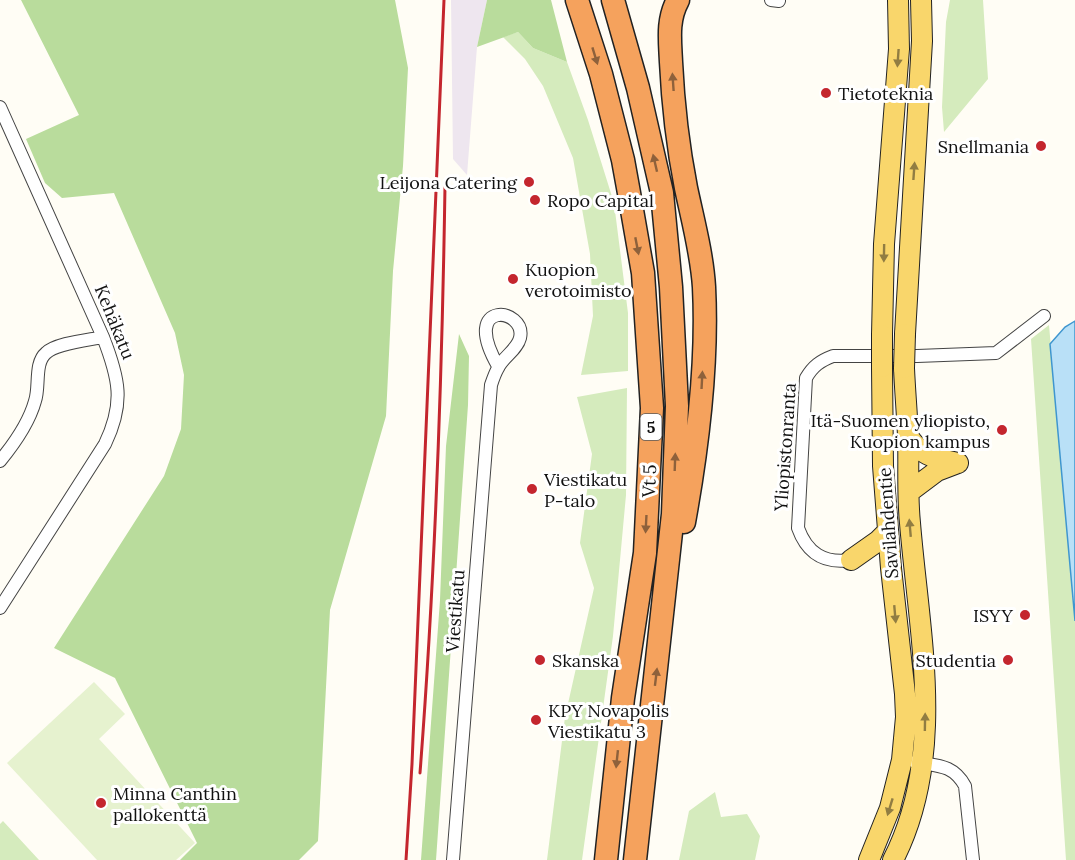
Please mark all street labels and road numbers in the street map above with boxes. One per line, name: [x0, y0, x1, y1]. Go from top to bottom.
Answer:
street label: Kehäkatu: [90, 281, 140, 363]
street label: Yliopistonranta: [769, 382, 801, 513]
road number: 5: [640, 414, 662, 440]
street label: Vt 5: [637, 464, 661, 499]
street label: Savilahdentie: [873, 466, 903, 579]
street label: Viestikatu: [441, 568, 469, 654]

